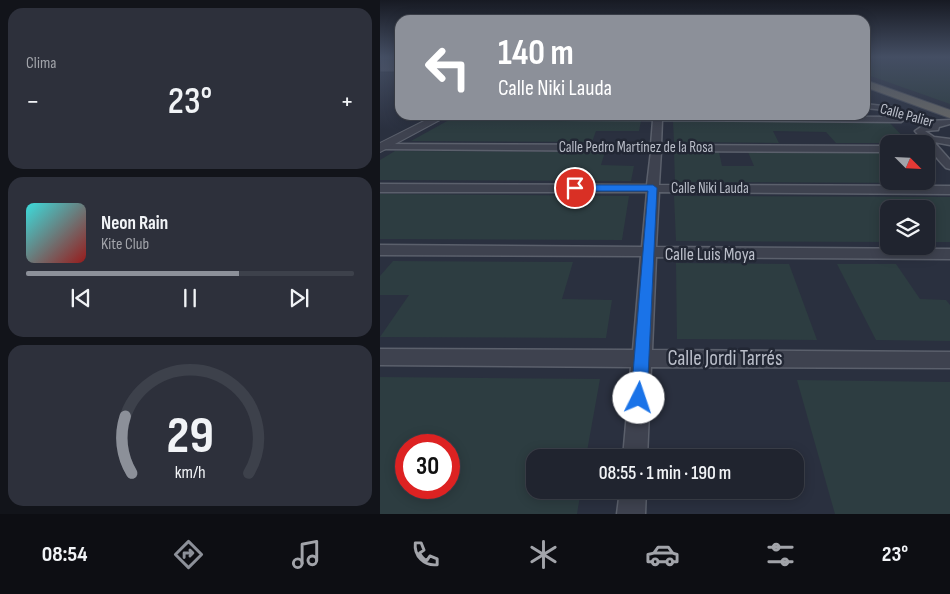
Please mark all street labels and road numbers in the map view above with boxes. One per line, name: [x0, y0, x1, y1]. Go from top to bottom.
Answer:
street label: Calle Palier: [878, 99, 937, 132]
street label: Calle Pedro Martínez de la Rosa: [559, 138, 713, 157]
street label: Calle Niki Lauda: [671, 179, 749, 198]
street label: Calle Luis Moya: [665, 244, 755, 265]
street label: Calle Jordi Tarrés: [667, 346, 783, 371]

